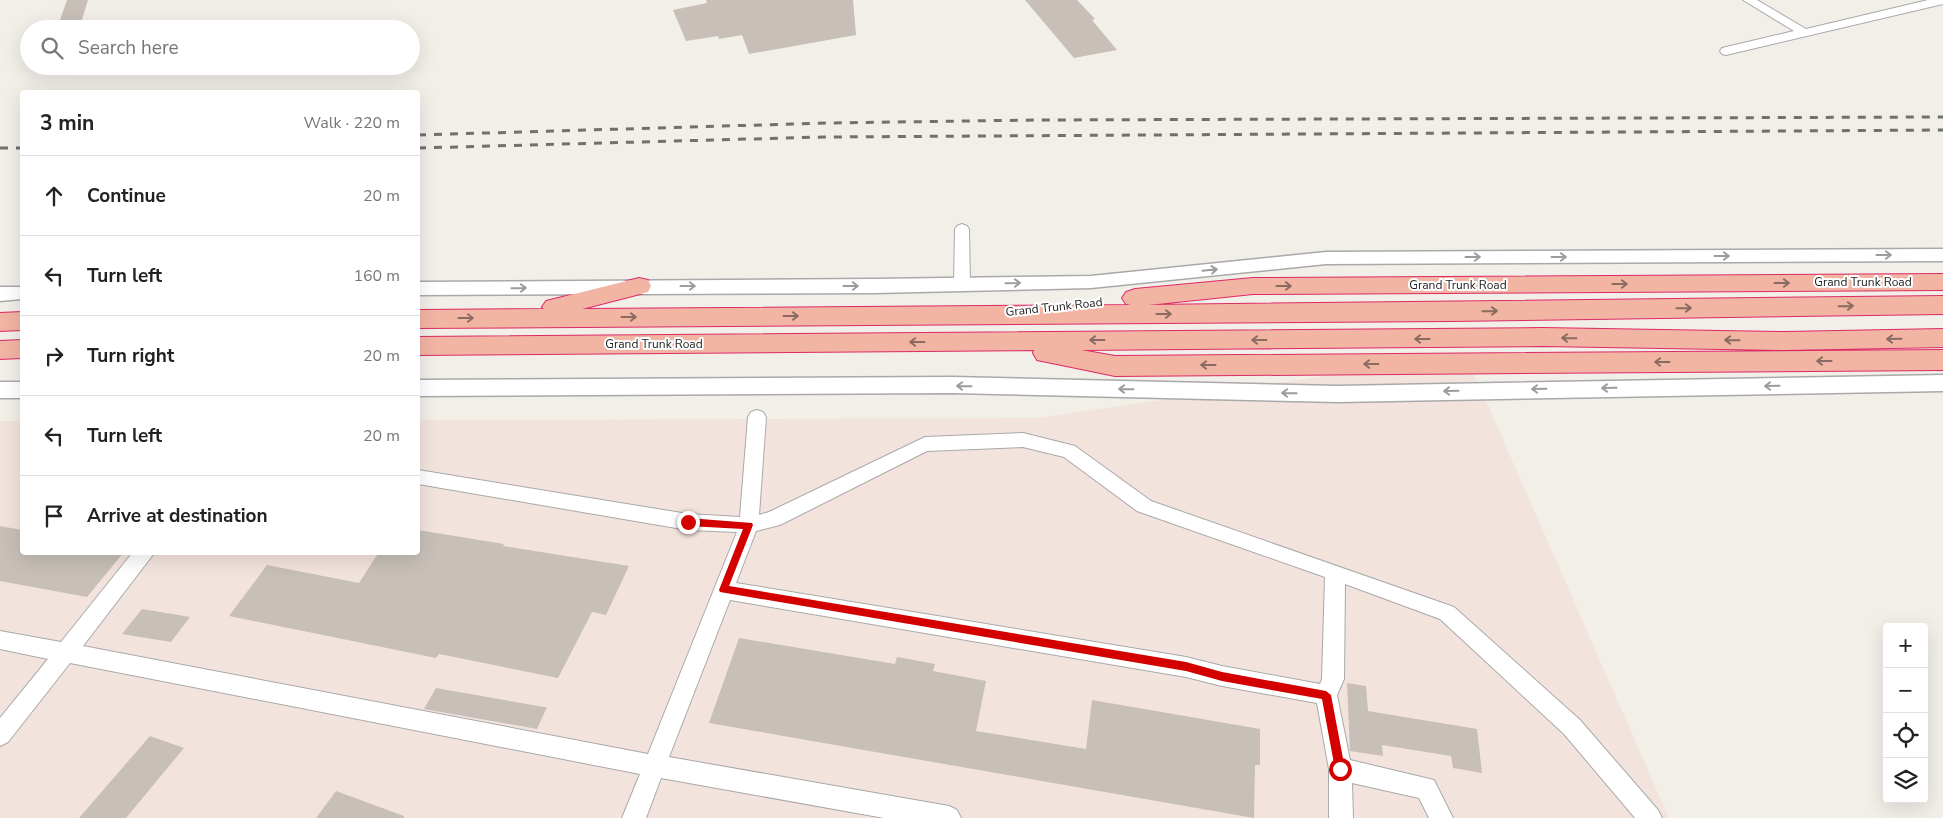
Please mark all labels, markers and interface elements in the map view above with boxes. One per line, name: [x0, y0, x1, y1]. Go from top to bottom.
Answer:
search box: [20, 20, 420, 75]
icon: search: [38, 34, 66, 62]
text: Search here: [78, 35, 179, 61]
text: 3 min: [40, 109, 94, 137]
text: Walk · 220 m: [304, 112, 400, 134]
icon: ahead: [40, 182, 68, 210]
text: Continue: [87, 183, 166, 209]
text: 20 m: [363, 185, 400, 207]
one-way arrow: [1876, 250, 1892, 260]
one-way arrow: [1713, 251, 1729, 261]
one-way arrow: [1464, 252, 1480, 262]
one-way arrow: [1550, 252, 1567, 262]
icon: left: [40, 262, 68, 290]
text: Turn left: [87, 263, 162, 289]
text: 160 m: [353, 265, 400, 287]
one-way arrow: [1202, 265, 1218, 275]
street label: Grand Trunk Road: [1814, 274, 1912, 290]
street label: Grand Trunk Road: [1409, 277, 1507, 293]
one-way arrow: [1774, 278, 1790, 288]
one-way arrow: [1005, 279, 1021, 288]
one-way arrow: [1612, 279, 1628, 289]
one-way arrow: [680, 281, 696, 291]
one-way arrow: [842, 281, 858, 291]
one-way arrow: [1276, 281, 1292, 291]
one-way arrow: [510, 283, 526, 293]
street label: Grand Trunk Road: [1005, 294, 1103, 320]
one-way arrow: [1838, 301, 1854, 311]
one-way arrow: [1675, 303, 1691, 313]
one-way arrow: [1482, 306, 1498, 316]
one-way arrow: [1155, 309, 1171, 319]
one-way arrow: [782, 311, 799, 321]
one-way arrow: [620, 312, 636, 322]
one-way arrow: [458, 313, 474, 323]
one-way arrow: [1562, 333, 1578, 343]
one-way arrow: [1414, 334, 1430, 344]
one-way arrow: [1887, 334, 1903, 344]
one-way arrow: [1089, 335, 1106, 345]
one-way arrow: [1252, 335, 1268, 345]
one-way arrow: [1724, 335, 1740, 345]
street label: Grand Trunk Road: [605, 336, 703, 352]
one-way arrow: [909, 337, 925, 346]
icon: right: [40, 342, 68, 370]
text: Turn right: [87, 343, 174, 369]
text: 20 m: [363, 345, 400, 367]
one-way arrow: [1817, 356, 1833, 366]
one-way arrow: [1654, 357, 1670, 367]
one-way arrow: [1363, 359, 1379, 369]
one-way arrow: [1200, 360, 1216, 370]
one-way arrow: [956, 381, 972, 390]
one-way arrow: [1764, 381, 1780, 391]
one-way arrow: [1119, 384, 1135, 394]
one-way arrow: [1531, 384, 1547, 394]
one-way arrow: [1602, 384, 1618, 393]
one-way arrow: [1444, 386, 1460, 396]
one-way arrow: [1281, 388, 1297, 397]
icon: left: [40, 422, 68, 450]
text: Turn left: [87, 423, 162, 449]
text: 20 m: [363, 425, 400, 447]
icon: arrive: [40, 502, 68, 530]
text: Arrive at destination: [87, 503, 268, 529]
route end: [677, 511, 700, 534]
map controls: [1883, 623, 1928, 803]
button: +: [1883, 623, 1928, 668]
button: −: [1883, 668, 1928, 713]
button: locate: [1883, 713, 1928, 758]
route start: [1329, 758, 1352, 781]
button: layers: [1883, 758, 1928, 803]

